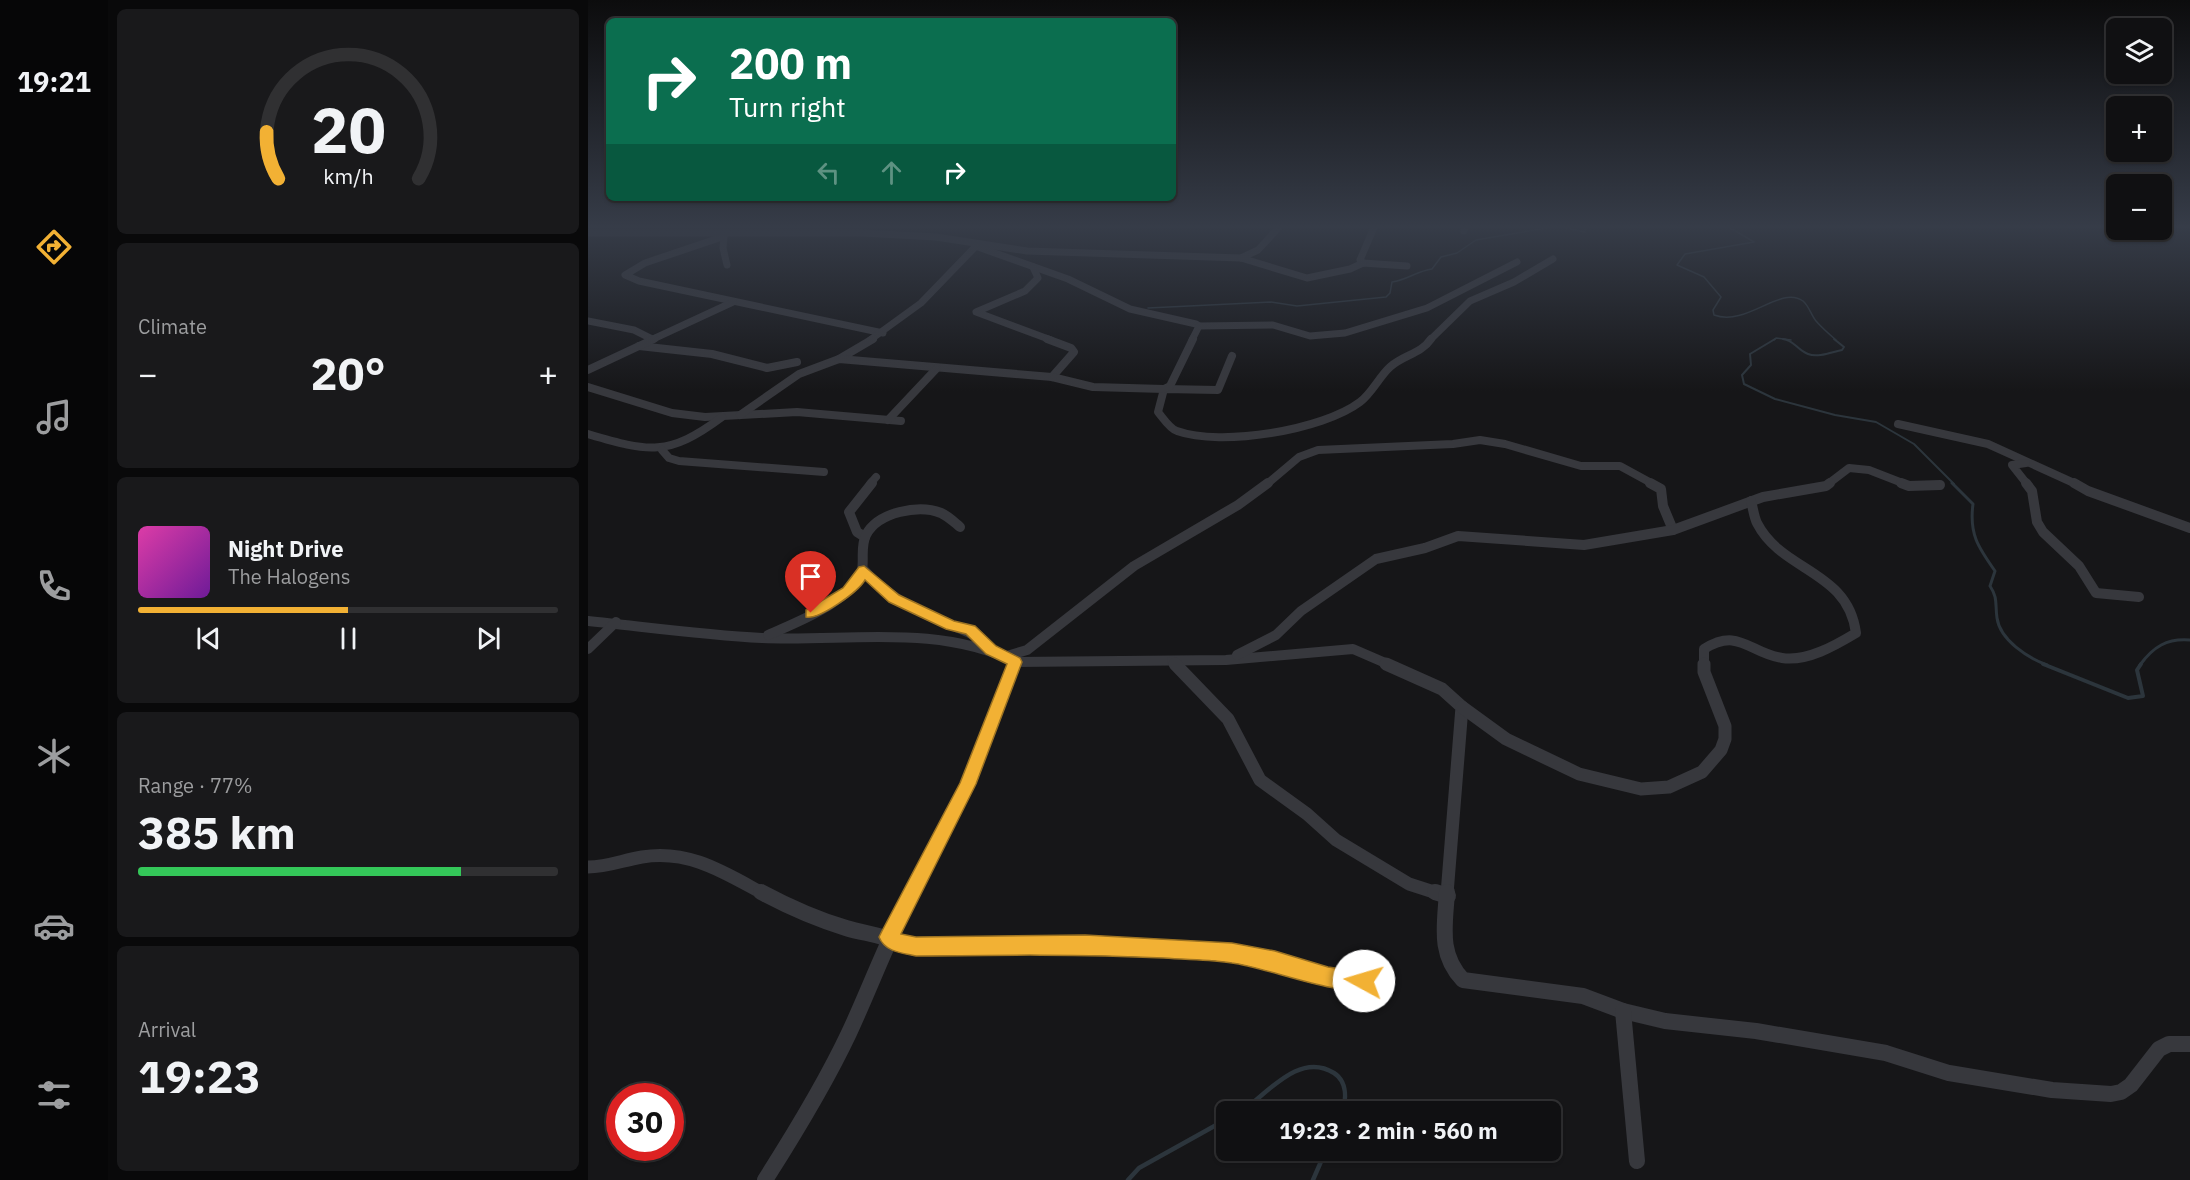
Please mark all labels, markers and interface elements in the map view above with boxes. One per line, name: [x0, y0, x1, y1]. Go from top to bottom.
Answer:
map controls: [2106, 18, 2172, 240]
button: layers: [2106, 18, 2172, 84]
text: 200 m: [729, 36, 852, 91]
icon: right: [630, 42, 708, 120]
text: 19:21: [17, 64, 91, 99]
text: 20: [311, 89, 385, 170]
text: Turn right: [729, 89, 846, 124]
button: +: [2106, 96, 2172, 162]
icon: left: [812, 156, 845, 189]
icon: ahead: [875, 156, 908, 189]
icon: right: [938, 156, 971, 189]
text: km/h: [323, 162, 373, 190]
button: −: [2106, 174, 2172, 240]
icon: directions: [33, 226, 75, 268]
text: Climate: [138, 313, 207, 340]
text: 20°: [310, 344, 386, 402]
text: −: [138, 352, 158, 395]
text: +: [538, 352, 558, 395]
icon: music: [33, 396, 75, 438]
text: Night Drive: [228, 534, 344, 563]
pin: [785, 551, 836, 613]
icon: arrive: [794, 560, 827, 593]
text: The Halogens: [228, 563, 350, 590]
icon: phone: [33, 565, 75, 607]
icon: previous: [192, 622, 225, 655]
icon: pause: [332, 622, 365, 655]
icon: next: [472, 622, 505, 655]
icon: climate: [33, 735, 75, 777]
text: Range · 77%: [138, 772, 253, 799]
text: 385 km: [138, 803, 296, 861]
icon: car: [33, 905, 75, 947]
position arrow: [1332, 949, 1396, 1013]
text: Arrival: [138, 1016, 196, 1043]
text: 19:23: [138, 1047, 261, 1105]
icon: filters: [33, 1074, 75, 1116]
speed limit sign: 30: [606, 1083, 684, 1161]
text: 19:23 · 2 min · 560 m: [1279, 1116, 1498, 1145]

